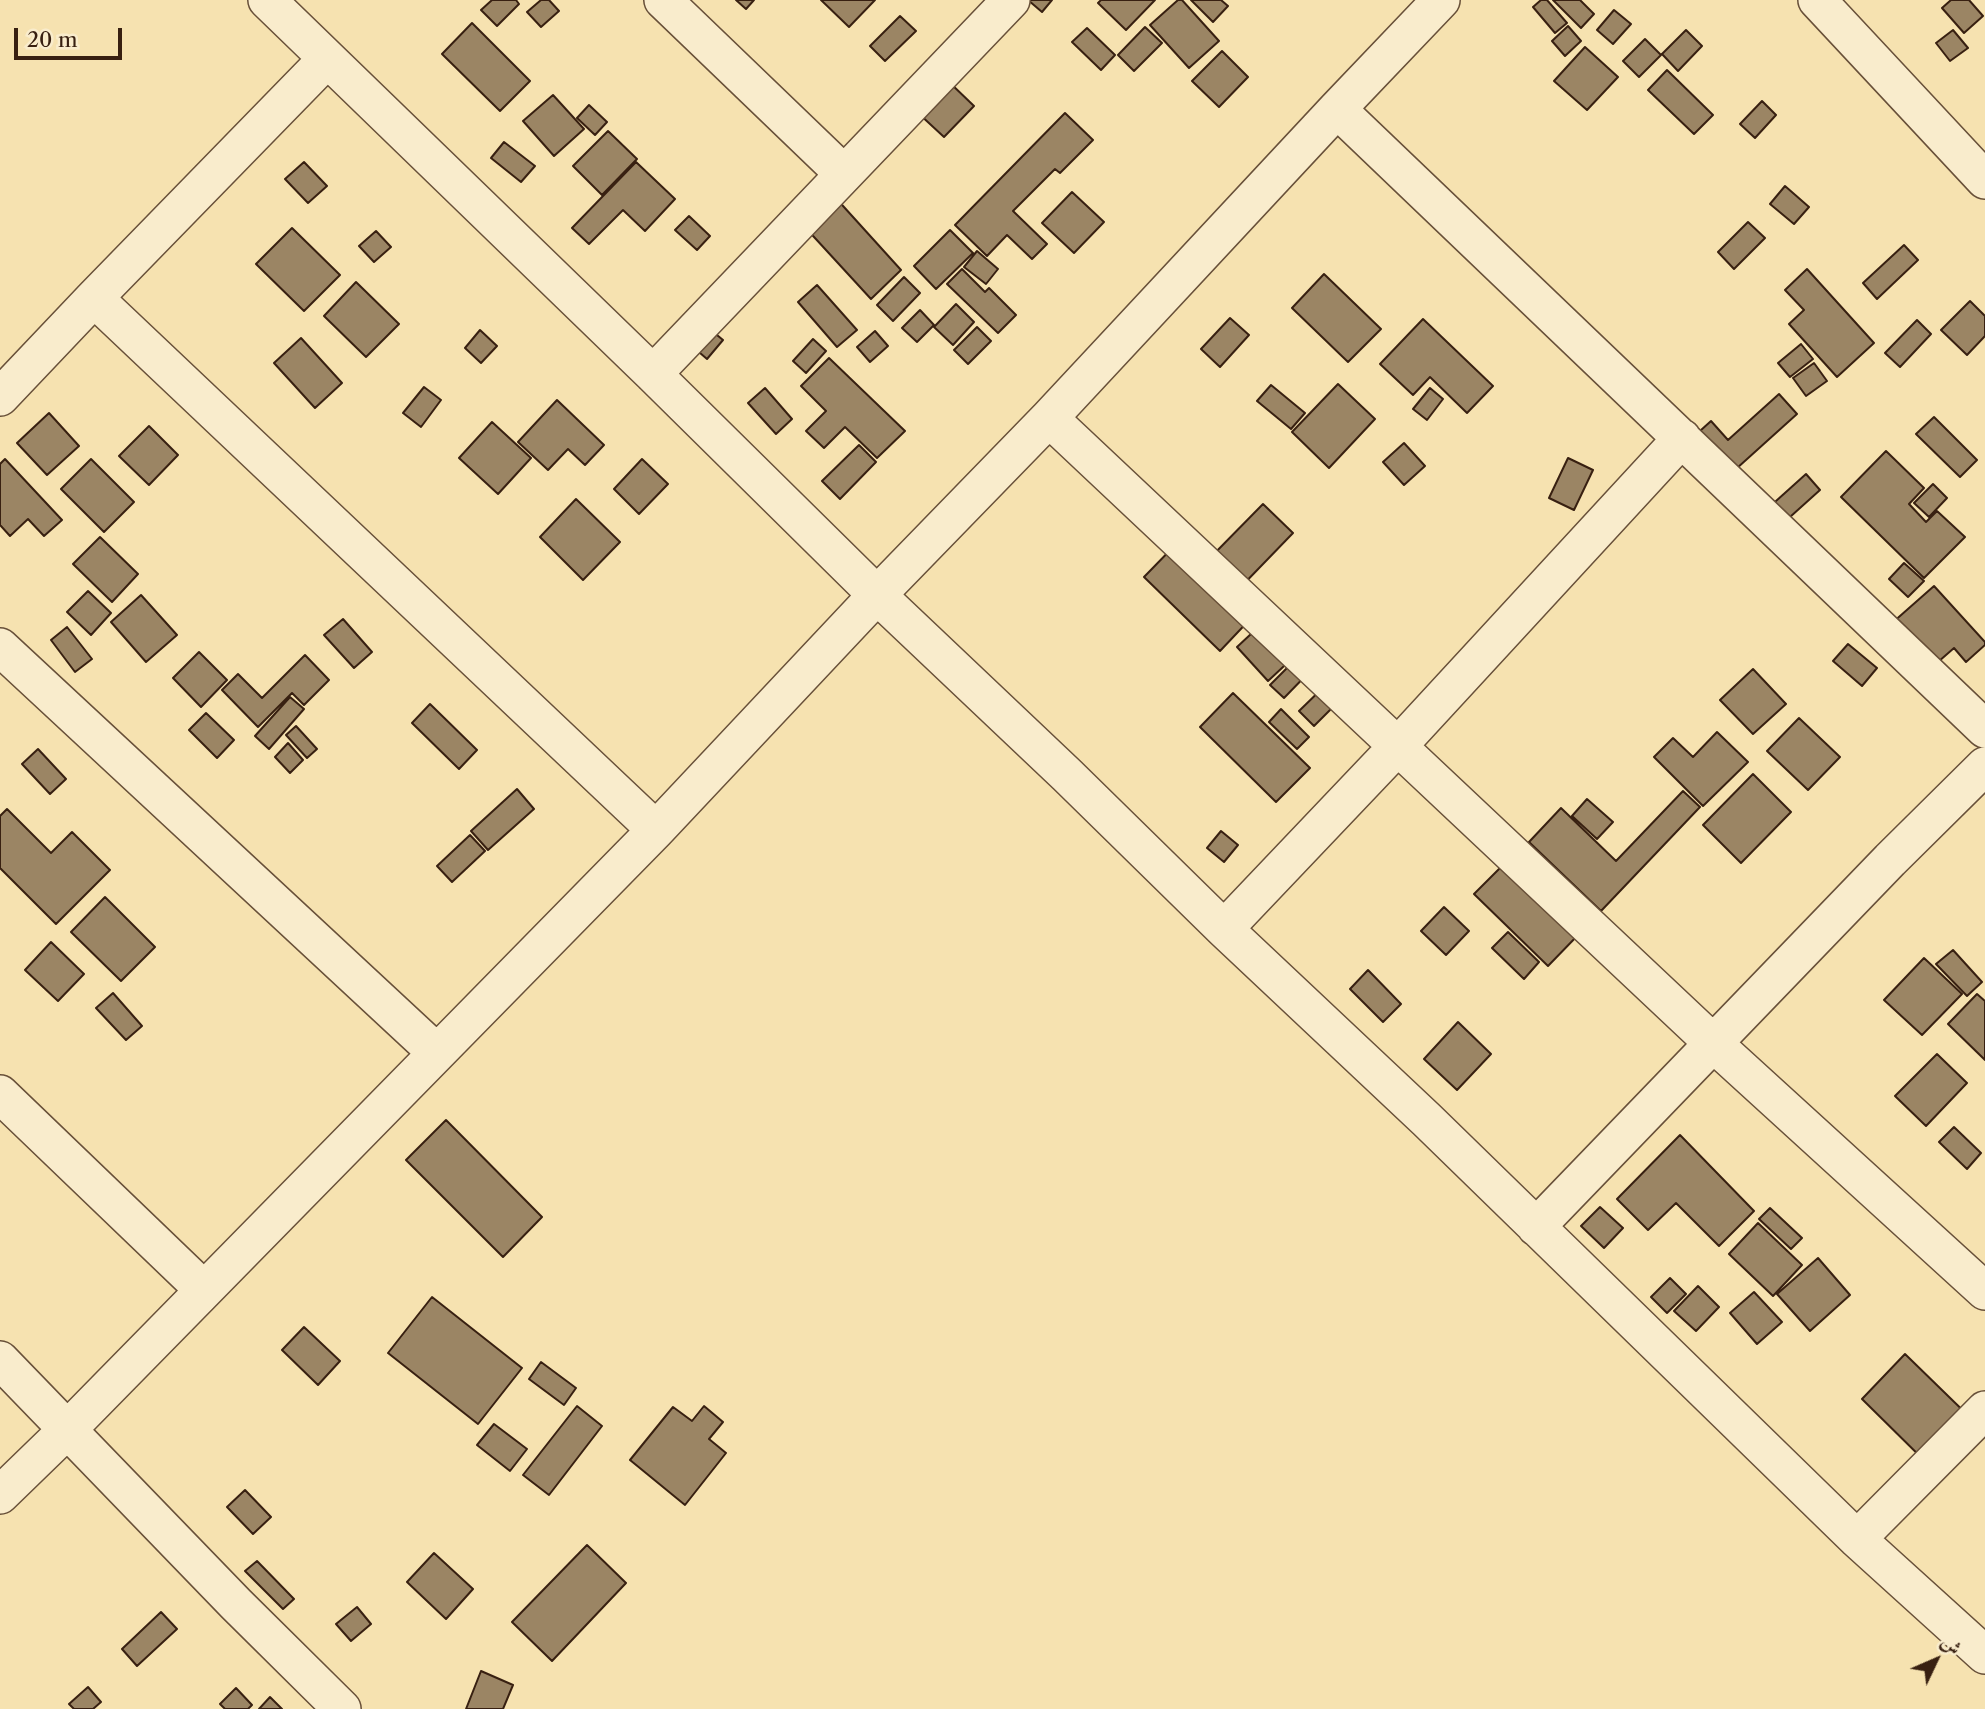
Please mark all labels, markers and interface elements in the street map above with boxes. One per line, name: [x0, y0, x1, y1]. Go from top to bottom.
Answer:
scale bar: [18, 14, 126, 58]
text: 20 m: [27, 27, 78, 52]
north arrow: [1901, 1625, 1971, 1695]
text: ش: [1937, 1630, 1966, 1660]

